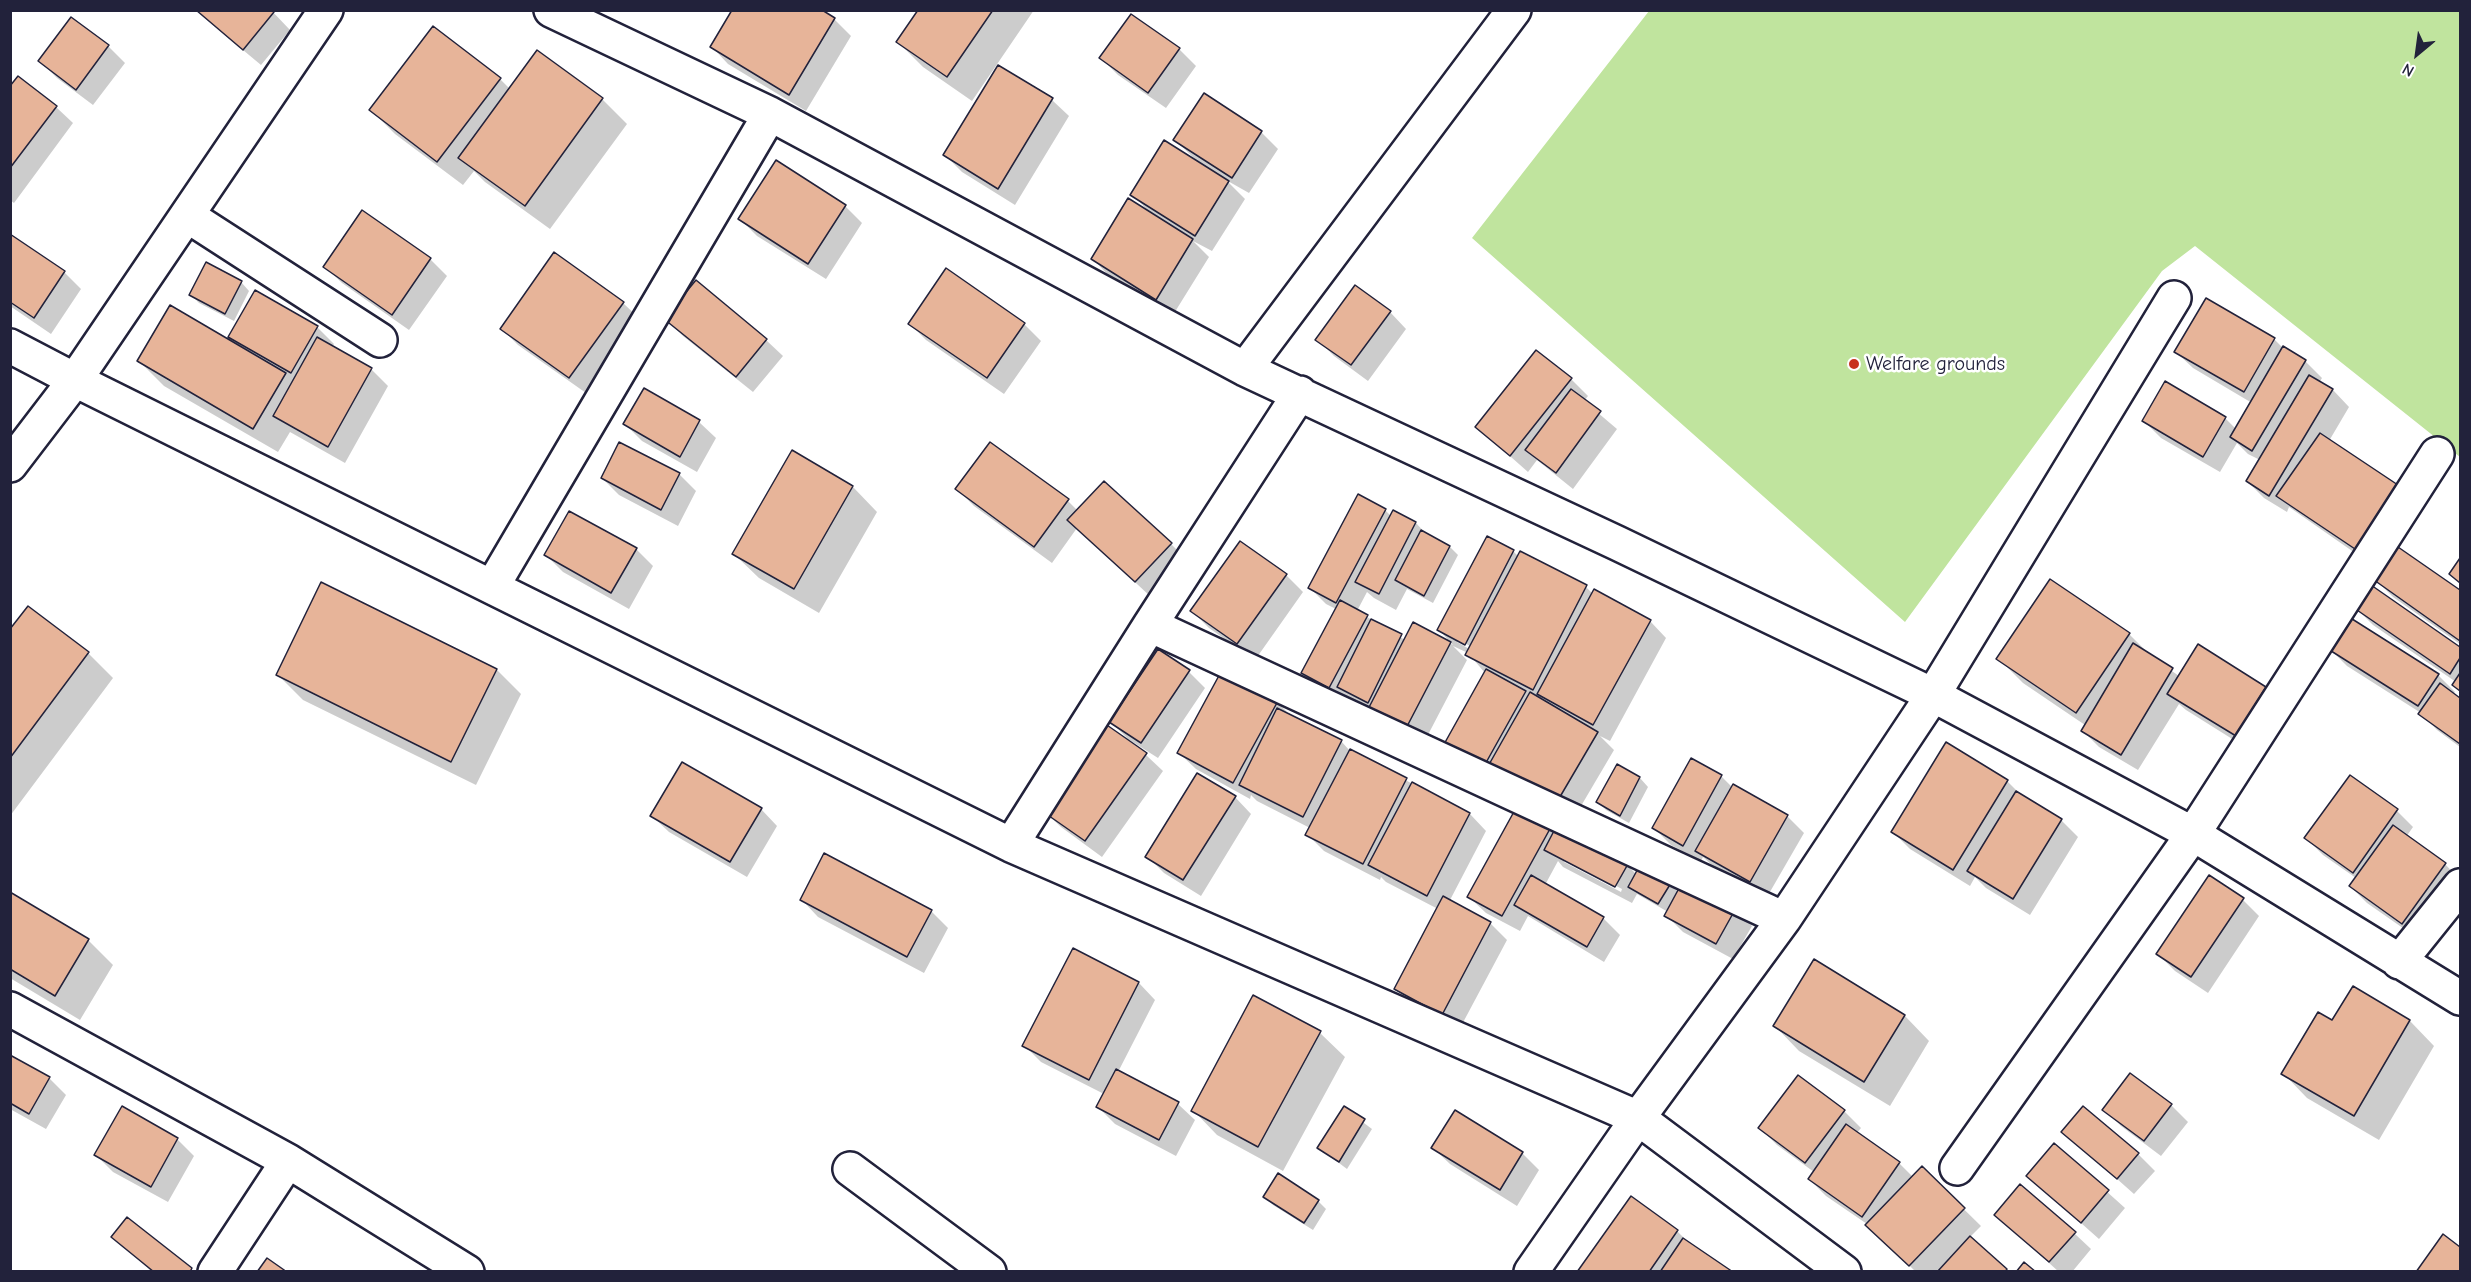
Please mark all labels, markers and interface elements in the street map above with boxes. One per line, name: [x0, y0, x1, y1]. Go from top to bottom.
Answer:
north arrow: [2387, 24, 2447, 84]
text: N: [2399, 59, 2417, 80]
place label: Welfare grounds: [1866, 352, 2005, 376]
marker: Welfare grounds: [1847, 357, 1861, 371]

